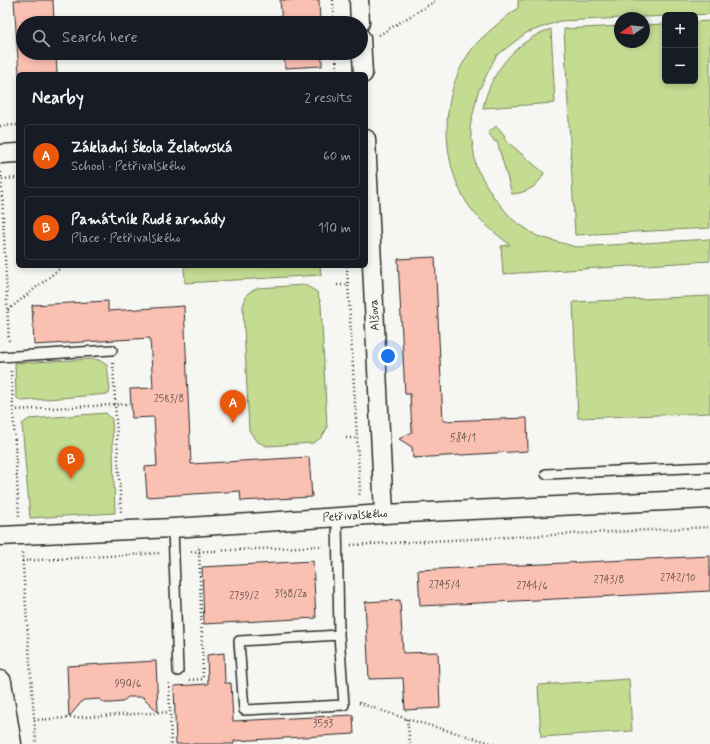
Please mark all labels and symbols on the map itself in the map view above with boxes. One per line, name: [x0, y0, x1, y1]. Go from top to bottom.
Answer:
north arrow: [614, 12, 650, 48]
street label: Alšova: [366, 299, 384, 331]
your location: [378, 346, 398, 366]
pin: A: [220, 390, 246, 423]
house number: 2583/8: [154, 393, 184, 406]
house number: 584/1: [450, 431, 476, 445]
pin: B: [58, 446, 84, 479]
street label: Petřivalského: [322, 506, 389, 526]
house number: 2742/10: [660, 572, 696, 585]
house number: 2743/8: [594, 574, 624, 587]
house number: 2745/4: [429, 579, 461, 592]
house number: 2744/6: [516, 580, 548, 593]
house number: 3138/2a: [275, 588, 307, 601]
house number: 2759/2: [229, 590, 259, 603]
house number: 990/6: [115, 678, 141, 691]
house number: 3553: [313, 718, 333, 731]

